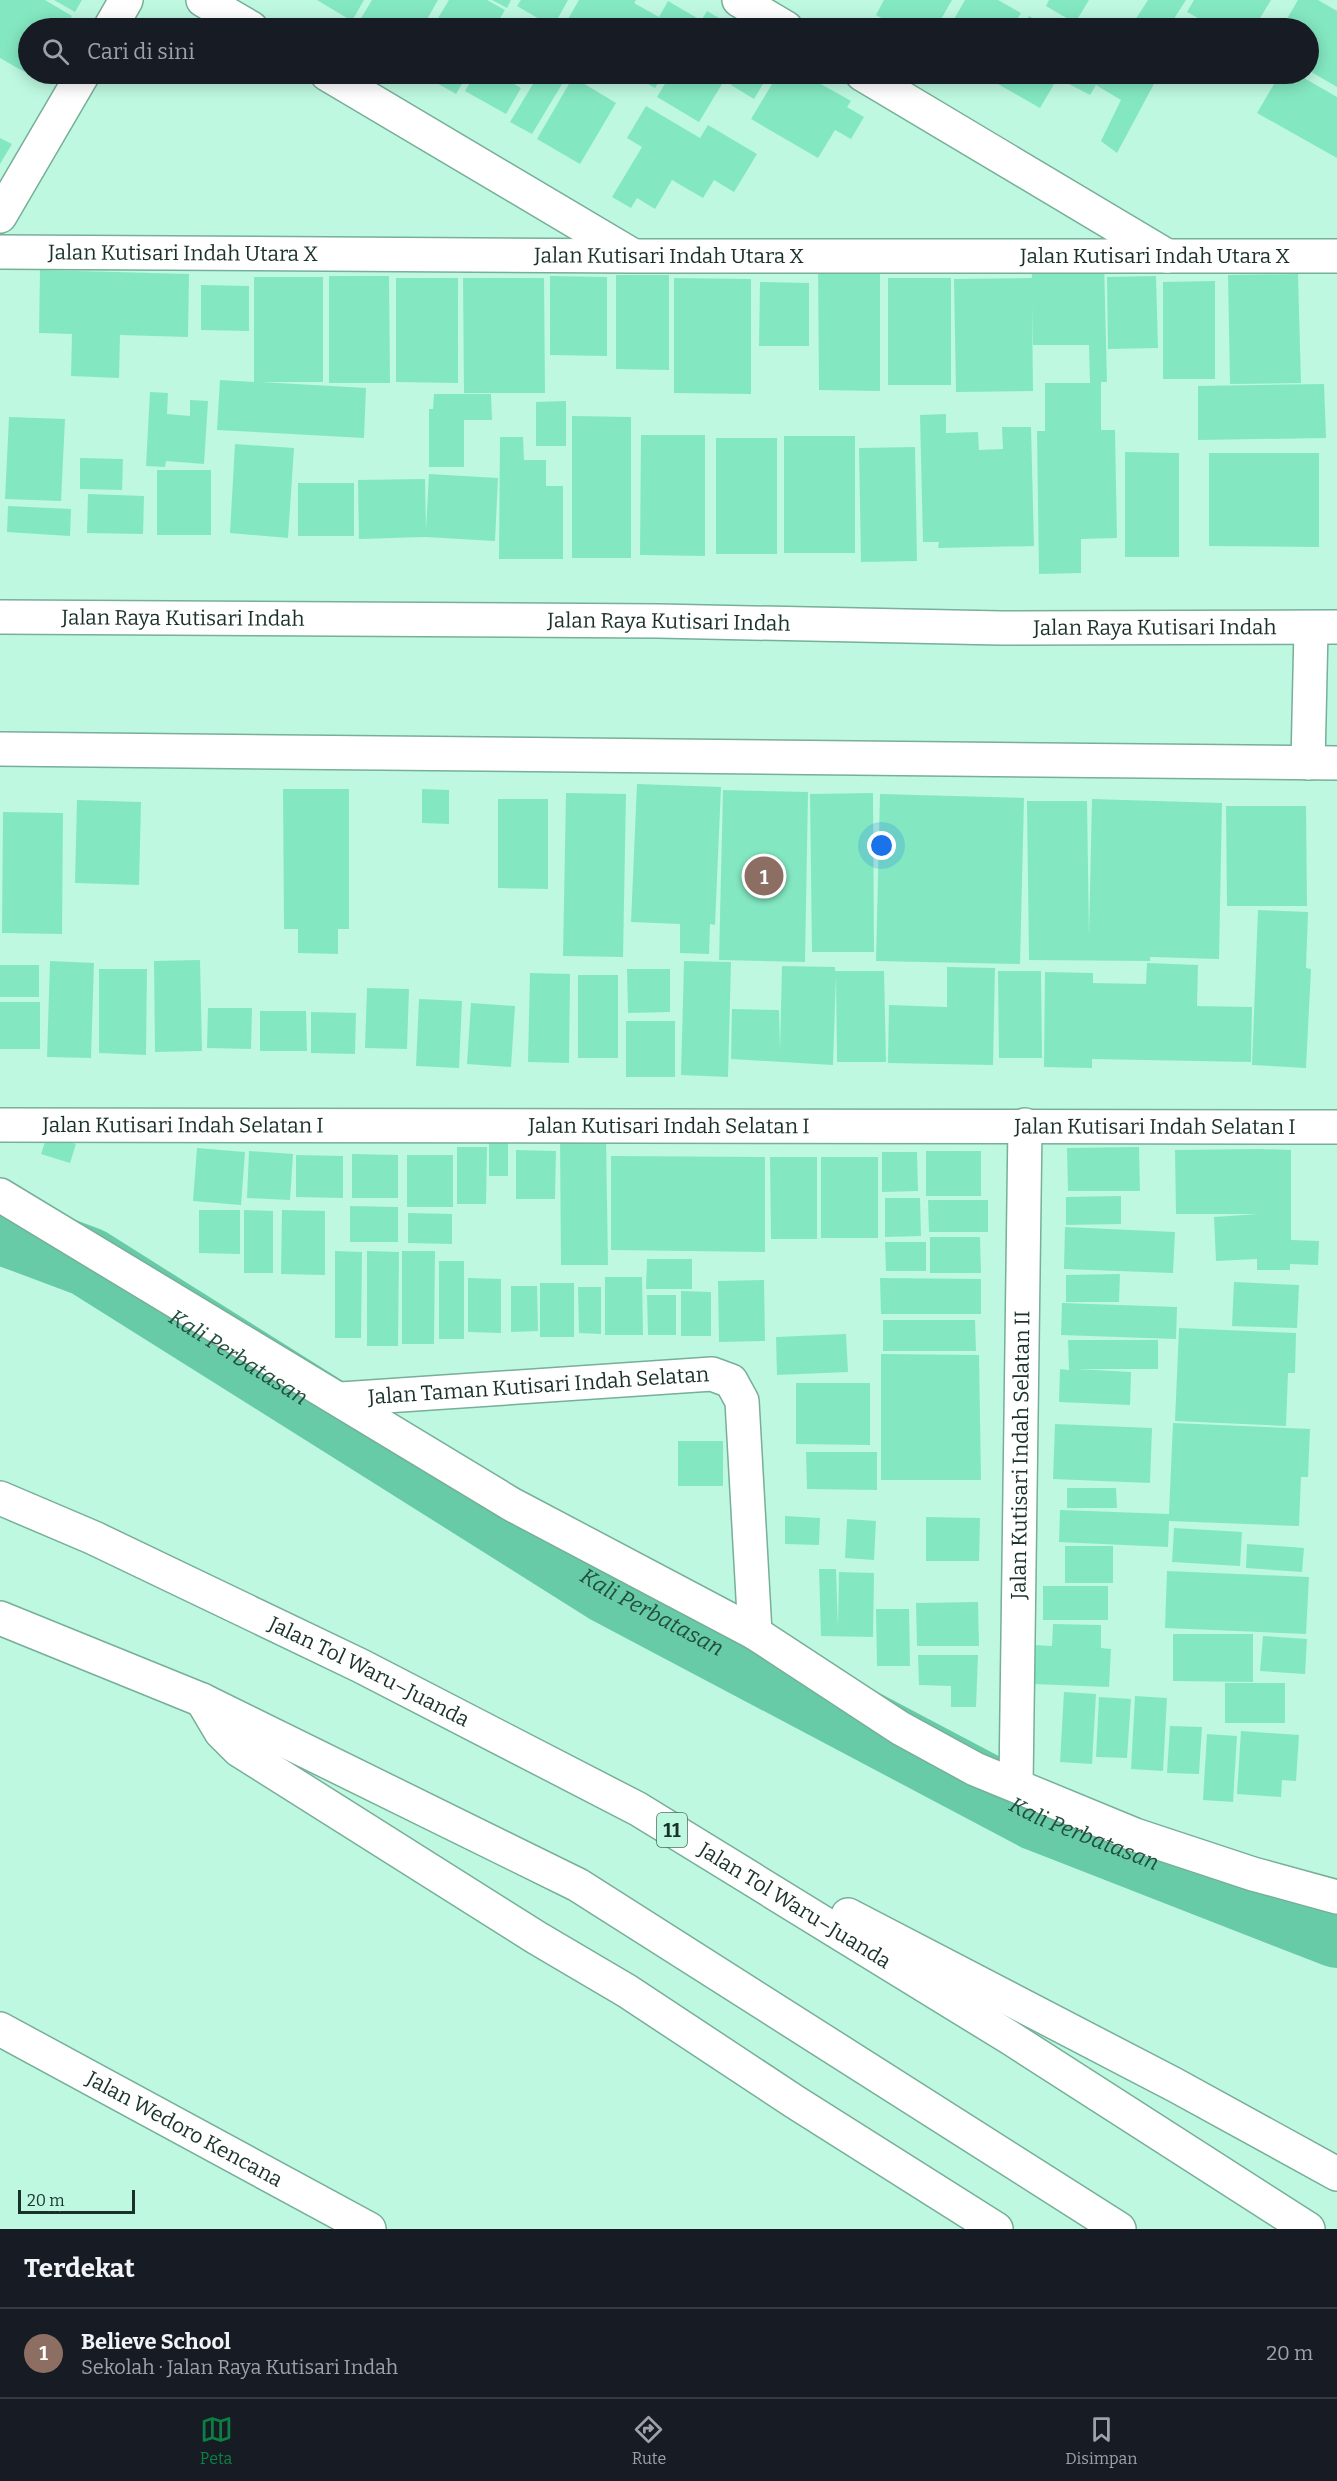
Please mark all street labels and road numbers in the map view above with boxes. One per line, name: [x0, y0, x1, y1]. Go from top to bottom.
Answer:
street label: Jalan Kutisari Indah Utara X: [47, 239, 318, 267]
street label: Jalan Kutisari Indah Utara X: [533, 242, 804, 269]
street label: Jalan Kutisari Indah Utara X: [1019, 243, 1290, 269]
street label: Jalan Raya Kutisari Indah: [60, 604, 305, 632]
street label: Jalan Raya Kutisari Indah: [546, 607, 791, 637]
street label: Jalan Raya Kutisari Indah: [1032, 614, 1277, 641]
street label: Jalan Kutisari Indah Selatan I: [41, 1112, 324, 1138]
street label: Jalan Kutisari Indah Selatan I: [527, 1113, 810, 1139]
street label: Jalan Kutisari Indah Selatan I: [1013, 1114, 1296, 1140]
street label: Jalan Kutisari Indah Selatan II: [1006, 1310, 1035, 1601]
street label: Jalan Taman Kutisari Indah Selatan: [366, 1361, 710, 1410]
street label: Jalan Tol Waru–Juanda: [264, 1610, 474, 1733]
road number: 11: [657, 1813, 687, 1847]
street label: Jalan Tol Waru–Juanda: [693, 1836, 896, 1975]
street label: Jalan Wedoro Kencana: [81, 2065, 288, 2193]

